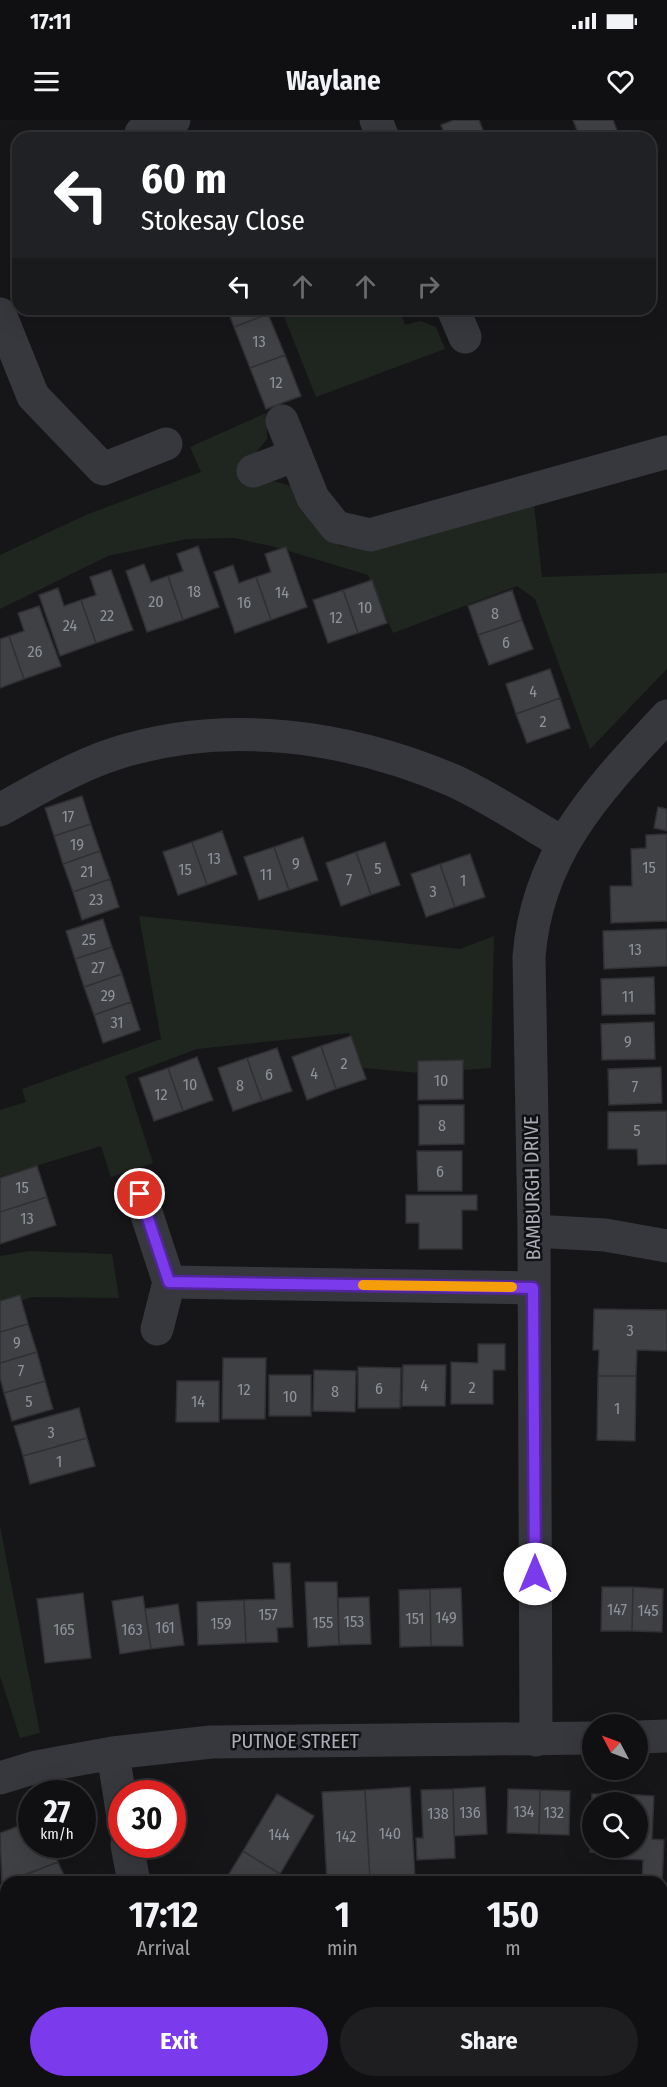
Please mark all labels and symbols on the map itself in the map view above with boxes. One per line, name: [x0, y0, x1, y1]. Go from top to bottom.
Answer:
house number: 13: [252, 332, 266, 351]
house number: 12: [269, 373, 283, 392]
house number: 18: [187, 582, 201, 601]
house number: 14: [275, 583, 289, 602]
house number: 20: [148, 592, 164, 611]
house number: 16: [237, 593, 251, 612]
house number: 10: [358, 598, 372, 617]
house number: 8: [491, 604, 499, 623]
house number: 22: [100, 606, 114, 625]
house number: 12: [329, 608, 343, 627]
house number: 24: [63, 616, 77, 635]
house number: 6: [502, 633, 510, 652]
house number: 26: [28, 642, 43, 661]
house number: 4: [529, 682, 537, 701]
house number: 2: [539, 712, 547, 731]
house number: 17: [62, 807, 75, 826]
house number: 19: [70, 835, 84, 854]
house number: 13: [207, 849, 221, 868]
house number: 9: [292, 854, 300, 873]
house number: 15: [642, 858, 656, 877]
house number: 5: [374, 859, 382, 878]
house number: 15: [178, 860, 192, 879]
house number: 21: [81, 862, 93, 881]
house number: 11: [260, 865, 272, 884]
house number: 7: [346, 870, 353, 889]
house number: 1: [460, 871, 466, 890]
house number: 3: [429, 882, 437, 901]
house number: 23: [89, 890, 103, 909]
house number: 25: [82, 930, 96, 949]
house number: 13: [628, 940, 642, 959]
house number: 27: [91, 958, 105, 977]
house number: 29: [101, 986, 116, 1005]
house number: 11: [622, 987, 634, 1006]
house number: 31: [110, 1013, 124, 1032]
house number: 9: [624, 1032, 632, 1051]
house number: 2: [340, 1054, 348, 1073]
house number: 4: [310, 1064, 318, 1083]
house number: 6: [265, 1065, 273, 1084]
house number: 10: [434, 1071, 448, 1090]
house number: 10: [183, 1075, 197, 1094]
house number: 8: [236, 1076, 244, 1095]
house number: 7: [632, 1077, 639, 1096]
house number: 12: [154, 1085, 168, 1104]
street label: BAMBURGH DRIVE: [519, 1115, 545, 1261]
house number: 8: [438, 1116, 446, 1135]
house number: 5: [633, 1121, 641, 1140]
house number: 6: [436, 1162, 444, 1181]
pin: [114, 1168, 165, 1219]
house number: 15: [15, 1178, 29, 1197]
house number: 13: [20, 1209, 34, 1228]
house number: 3: [626, 1321, 634, 1340]
house number: 9: [13, 1333, 21, 1352]
house number: 7: [18, 1361, 25, 1380]
house number: 4: [420, 1376, 428, 1395]
house number: 2: [468, 1378, 476, 1397]
house number: 6: [375, 1379, 383, 1398]
house number: 12: [237, 1380, 251, 1399]
house number: 8: [331, 1382, 339, 1401]
house number: 10: [283, 1387, 297, 1406]
house number: 5: [25, 1392, 33, 1411]
house number: 14: [191, 1392, 205, 1411]
house number: 1: [614, 1399, 620, 1418]
house number: 3: [47, 1423, 55, 1442]
house number: 1: [56, 1452, 62, 1471]
position arrow: [503, 1542, 567, 1606]
house number: 147: [607, 1600, 628, 1619]
house number: 145: [637, 1601, 659, 1620]
house number: 157: [258, 1605, 278, 1624]
house number: 149: [435, 1608, 457, 1627]
house number: 151: [405, 1609, 425, 1628]
house number: 153: [344, 1612, 364, 1631]
house number: 155: [313, 1613, 333, 1632]
house number: 159: [210, 1614, 232, 1633]
house number: 161: [155, 1618, 175, 1637]
house number: 165: [53, 1620, 75, 1639]
house number: 163: [121, 1620, 143, 1639]
north arrow: [582, 1714, 648, 1780]
street label: PUTNOE STREET: [231, 1729, 360, 1753]
speed limit sign: 30: [108, 1780, 186, 1858]
house number: 134: [513, 1802, 535, 1821]
house number: 136: [459, 1803, 481, 1822]
house number: 132: [544, 1803, 564, 1822]
house number: 138: [427, 1804, 449, 1823]
house number: 140: [379, 1824, 401, 1843]
house number: 144: [268, 1825, 290, 1844]
house number: 142: [336, 1827, 356, 1846]

